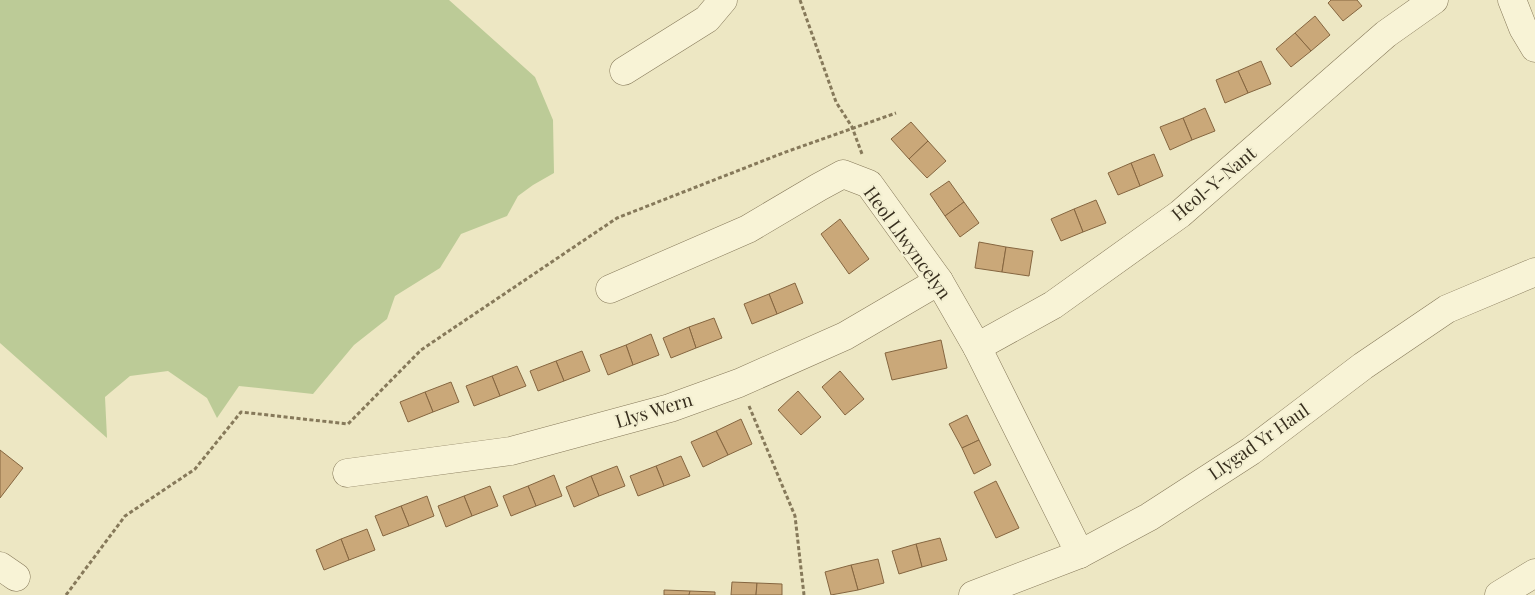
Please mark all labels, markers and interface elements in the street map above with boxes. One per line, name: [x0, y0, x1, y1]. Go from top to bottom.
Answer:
street label: Heol-Y-Nant: [1166, 140, 1261, 226]
street label: Heol Llwyncelyn: [859, 181, 957, 304]
street label: Llys Wern: [612, 387, 695, 433]
street label: Llygad Yr Haul: [1203, 398, 1313, 485]

